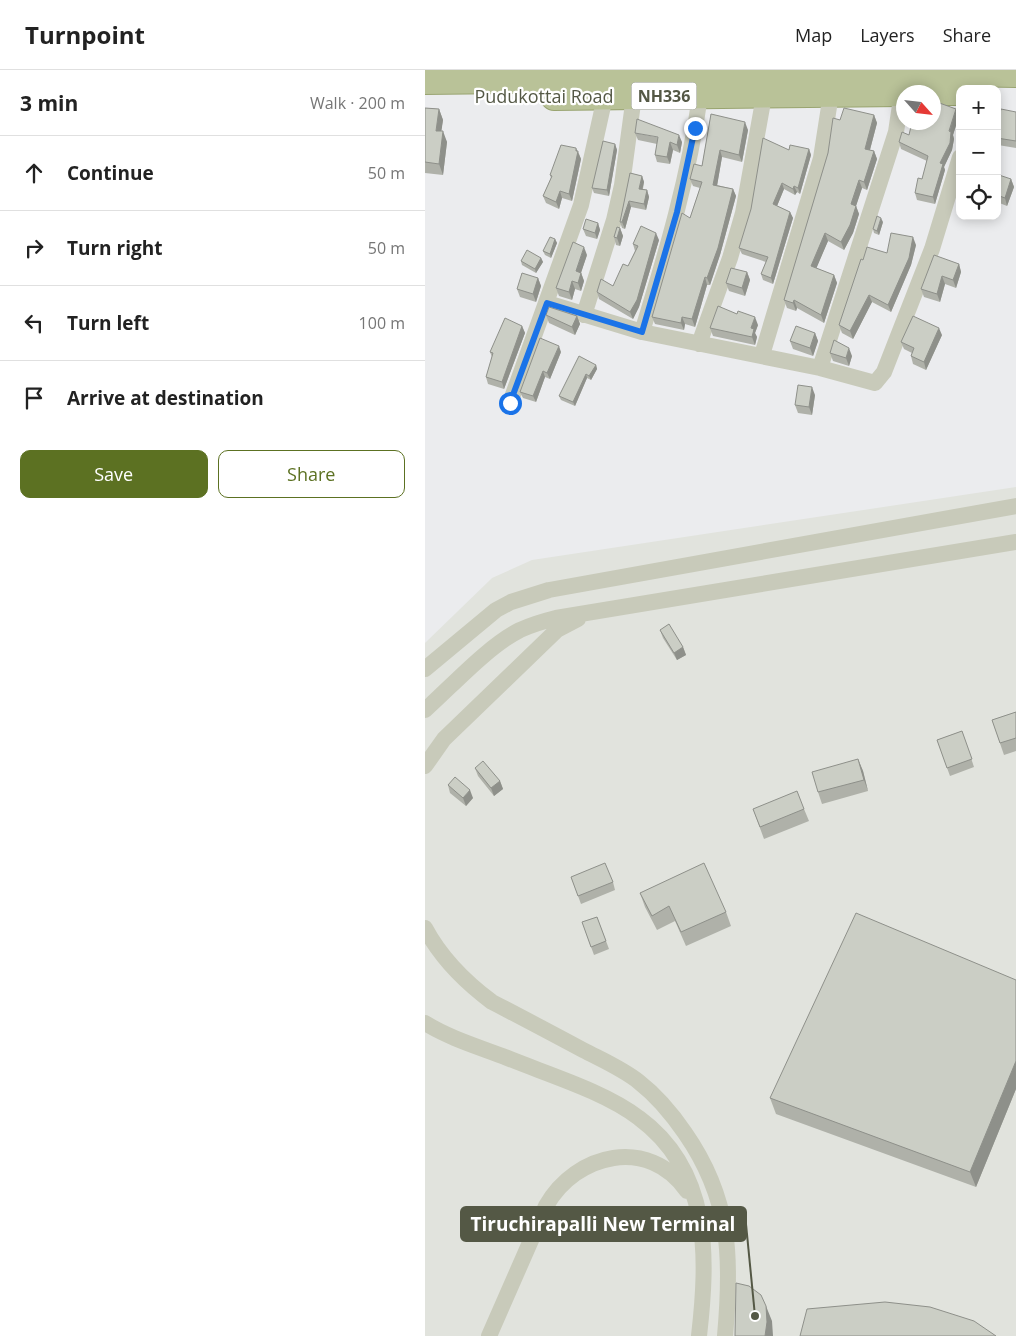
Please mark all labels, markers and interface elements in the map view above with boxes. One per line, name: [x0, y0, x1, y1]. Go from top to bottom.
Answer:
text: Turnpoint: [25, 18, 145, 51]
text: Map: [795, 23, 832, 47]
text: Layers: [860, 23, 915, 47]
text: Share: [943, 23, 991, 47]
road number: NH336: [631, 82, 697, 110]
street label: Pudukottai Road: [474, 84, 614, 108]
north arrow: [896, 85, 941, 130]
map controls: [956, 85, 1001, 220]
button: +: [956, 85, 1001, 130]
text: 3 min: [20, 89, 78, 117]
text: Walk · 200 m: [310, 92, 405, 114]
route end: [684, 117, 707, 140]
button: −: [956, 130, 1001, 175]
icon: ahead: [20, 159, 48, 187]
text: Continue: [67, 160, 154, 186]
text: 50 m: [368, 162, 405, 184]
button: locate: [956, 175, 1001, 220]
icon: right: [20, 234, 48, 262]
text: Turn right: [67, 235, 162, 261]
text: 50 m: [368, 237, 405, 259]
icon: left: [20, 309, 48, 337]
text: Turn left: [67, 310, 149, 336]
text: 100 m: [359, 312, 405, 334]
icon: arrive: [20, 384, 48, 412]
text: Arrive at destination: [67, 385, 264, 411]
route start: [499, 392, 522, 415]
button: Save: [20, 450, 208, 498]
button: Share: [218, 450, 405, 498]
callout: Tiruchirapalli New Terminal: [461, 1207, 746, 1241]
text: Tiruchirapalli New Terminal: [471, 1211, 735, 1237]

